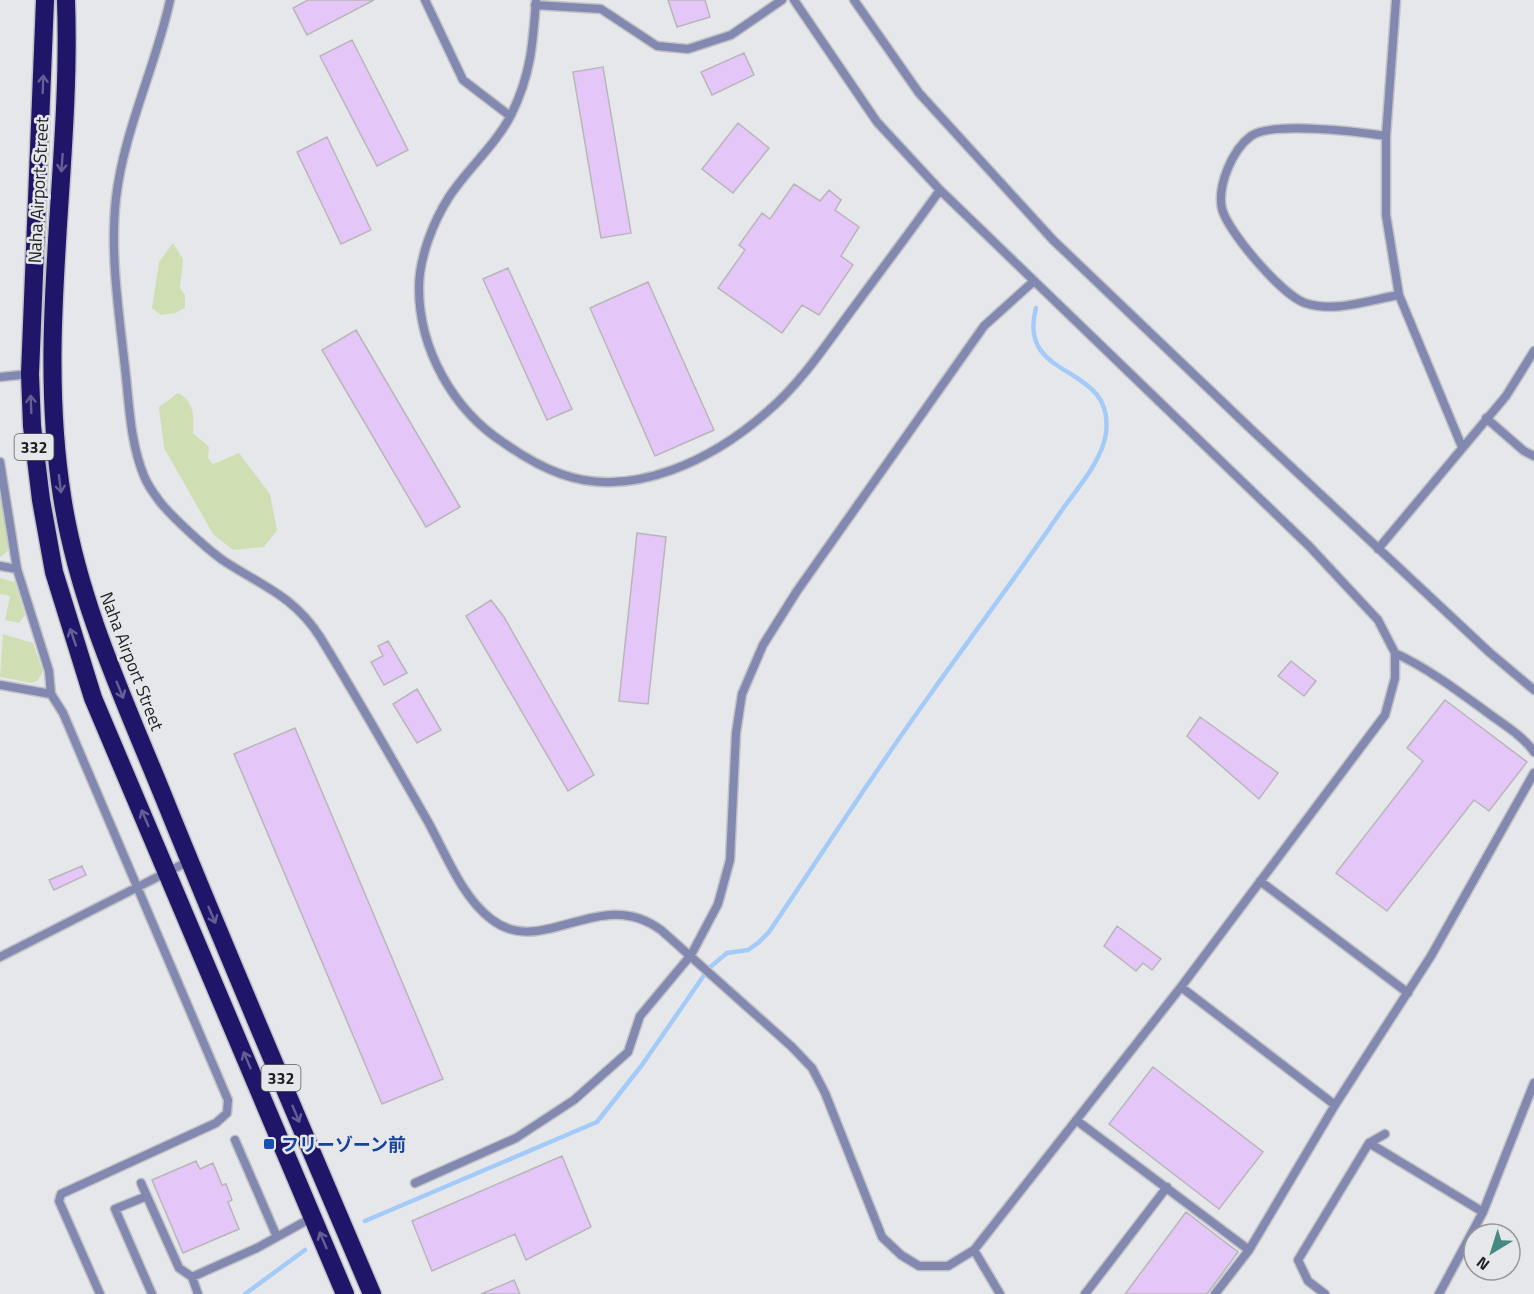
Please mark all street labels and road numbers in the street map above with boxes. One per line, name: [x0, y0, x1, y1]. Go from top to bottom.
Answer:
street label: Naha Airport Street: [21, 115, 55, 264]
road number: 332: [15, 434, 54, 460]
street label: Naha Airport Street: [93, 588, 171, 735]
road number: 332: [262, 1065, 300, 1091]

